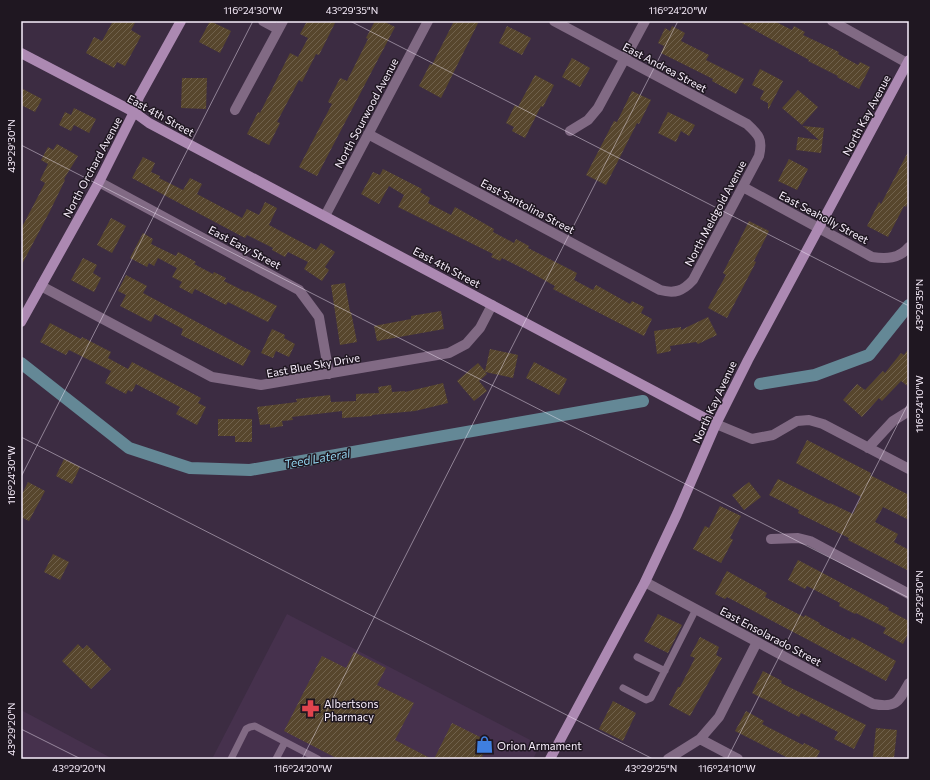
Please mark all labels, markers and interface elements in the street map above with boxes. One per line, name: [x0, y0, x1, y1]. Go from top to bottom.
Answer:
text: 116°24'30"W: [224, 4, 282, 16]
text: 43°29'35"N: [326, 4, 378, 16]
text: 116°24'20"W: [649, 4, 707, 16]
street label: East Andrea Street: [621, 39, 710, 95]
street label: North Sourwood Avenue: [331, 56, 401, 170]
street label: North Kay Avenue: [839, 72, 893, 158]
street label: East 4th Street: [125, 91, 197, 139]
street label: North Orchard Avenue: [60, 114, 124, 220]
text: 43°29'30"N: [5, 119, 17, 173]
street label: North Meldgold Avenue: [682, 158, 749, 268]
street label: East Santolina Street: [479, 176, 578, 236]
street label: East Seaholly Street: [777, 188, 871, 246]
street label: East Easy Street: [207, 222, 284, 272]
street label: East 4th Street: [411, 244, 483, 290]
text: 43°29'35"N: [913, 279, 925, 331]
street label: East Blue Sky Drive: [265, 350, 361, 380]
street label: North Kay Avenue: [689, 358, 739, 445]
text: 116°24'10"W: [913, 375, 925, 433]
water label: Teed Lateral: [283, 445, 352, 471]
text: 116°24'30"W: [5, 446, 17, 504]
text: 43°29'30"N: [913, 570, 925, 624]
street label: East Ensolarado Street: [718, 604, 824, 668]
place label: Albertsons Pharmacy: [324, 697, 378, 723]
pharmacy icon: Albertsons Pharmacy: [301, 699, 321, 719]
text: 43°29'20"N: [5, 702, 17, 756]
shop icon: Orion Armament: [474, 735, 494, 755]
place label: Orion Armament: [497, 739, 582, 752]
text: 43°29'20"N: [52, 762, 106, 774]
text: 116°24'20"W: [274, 762, 332, 774]
text: 43°29'25"N: [625, 762, 677, 774]
text: 116°24'10"W: [698, 762, 756, 774]

